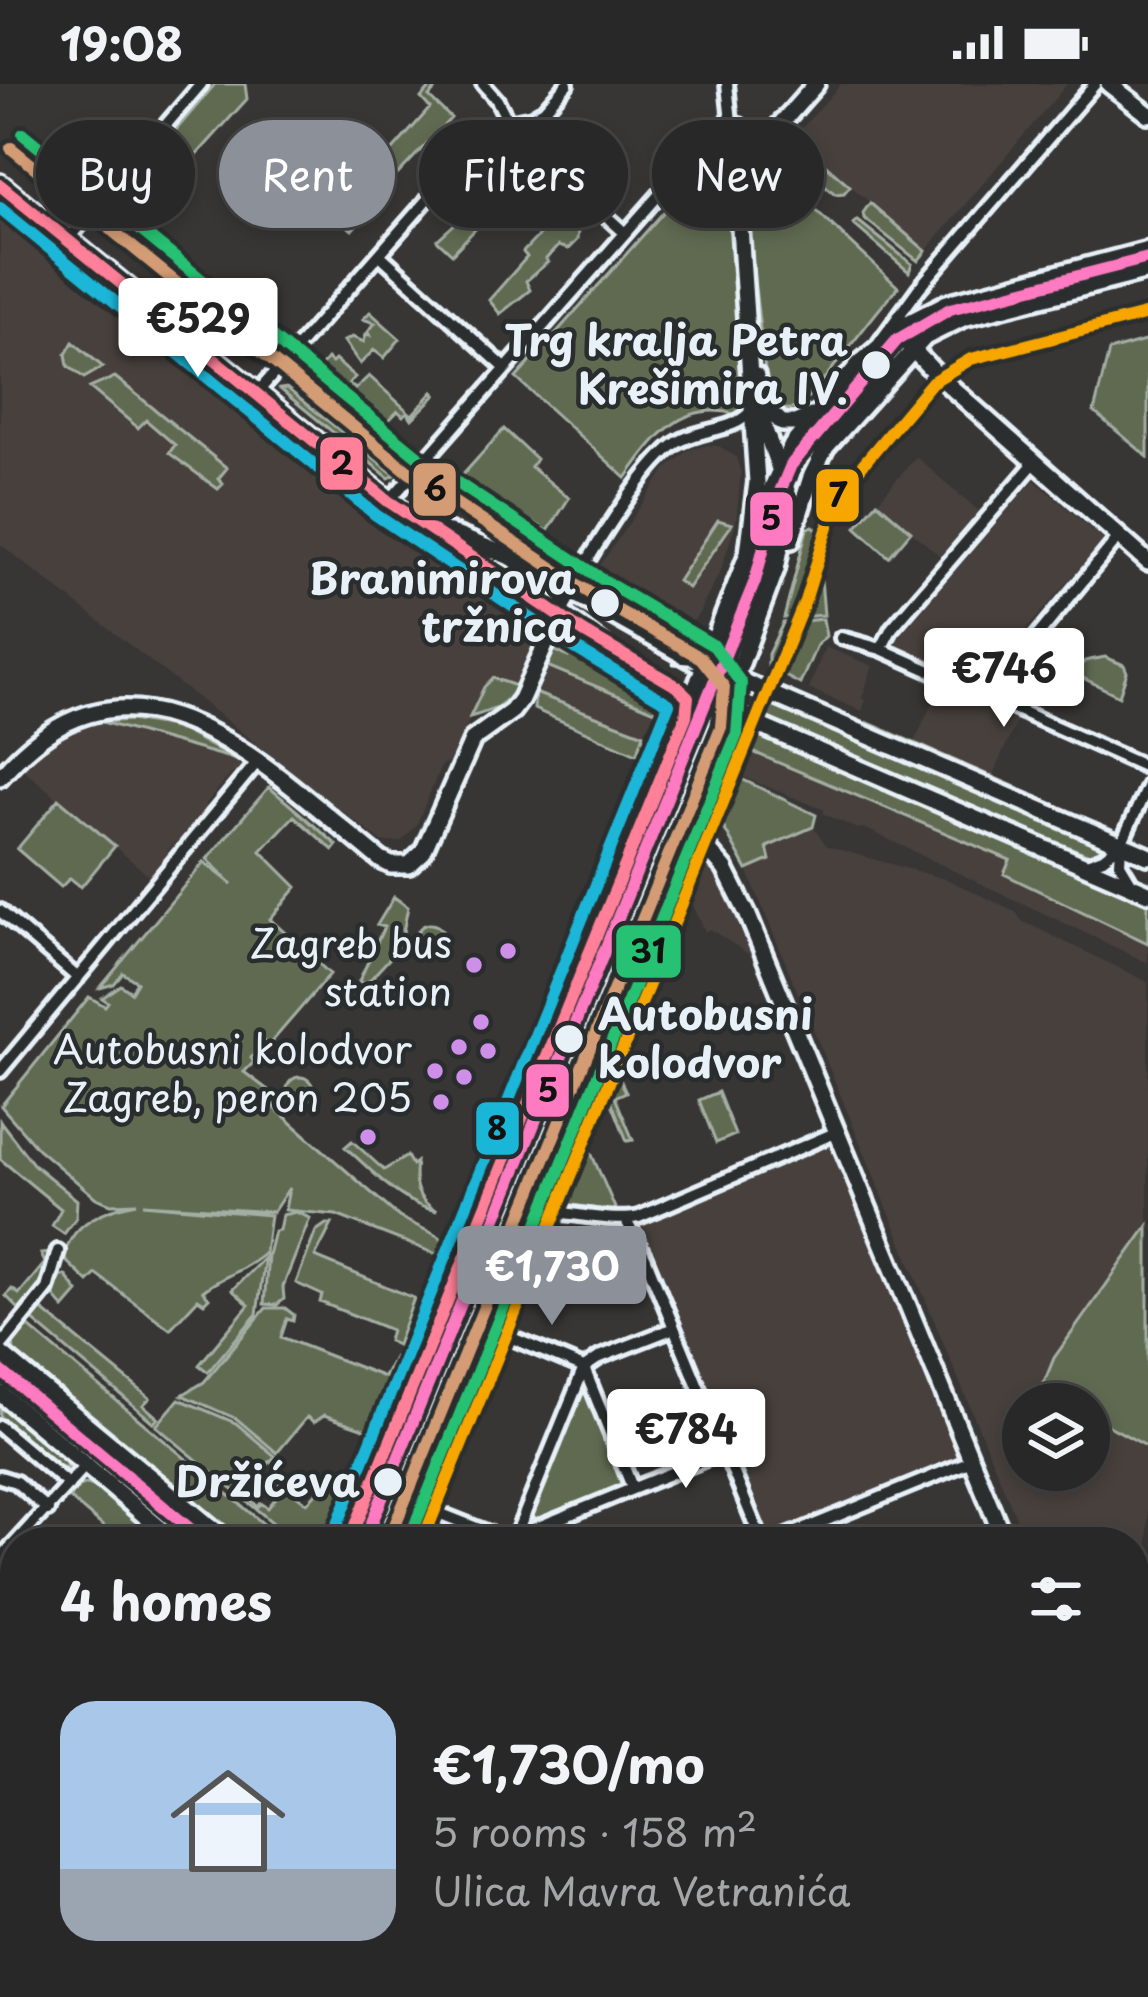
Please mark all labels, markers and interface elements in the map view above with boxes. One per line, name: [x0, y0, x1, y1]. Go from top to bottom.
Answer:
text: 19:08: [60, 8, 183, 76]
chip: Buy: [36, 120, 195, 228]
chip: Rent: [219, 120, 395, 228]
chip: Filters: [419, 120, 628, 228]
chip: New: [652, 120, 824, 228]
pin: €529: [127, 278, 269, 380]
text: €529: [146, 287, 250, 346]
place label: Trg kralja Petra Krešimira IV.: [504, 307, 848, 418]
marker: Trg kralja Petra Krešimira IV.: [859, 348, 893, 382]
line badge: 2: [318, 435, 365, 492]
text: 2: [330, 436, 354, 486]
line badge: 6: [411, 461, 458, 518]
text: 6: [423, 462, 447, 512]
line badge: 7: [814, 467, 861, 524]
text: 7: [829, 468, 848, 518]
line badge: 5: [748, 490, 795, 548]
text: 5: [760, 491, 782, 541]
place label: Branimirova tržnica: [309, 545, 576, 656]
marker: Branimirova tržnica: [588, 586, 622, 620]
pin: €746: [933, 628, 1075, 730]
text: €746: [951, 637, 1057, 696]
place label: Zagreb bus station: [250, 912, 452, 1019]
line badge: 31: [614, 923, 683, 980]
text: 31: [630, 924, 666, 974]
unlabelled marker: [497, 940, 519, 962]
marker: Zagreb bus station: [463, 954, 485, 976]
place label: Autobusni kolodvor: [598, 981, 813, 1092]
unlabelled marker: [470, 1011, 492, 1033]
place label: Autobusni kolodvor Zagreb, peron 205: [53, 1018, 413, 1125]
marker: Autobusni kolodvor: [552, 1022, 586, 1056]
unlabelled marker: [448, 1036, 470, 1058]
unlabelled marker: [477, 1040, 499, 1062]
marker: Autobusni kolodvor Zagreb, peron 205: [424, 1060, 446, 1082]
line badge: 5: [524, 1062, 571, 1119]
text: 5: [537, 1063, 559, 1113]
unlabelled marker: [453, 1066, 475, 1088]
unlabelled marker: [430, 1091, 452, 1113]
line badge: 8: [474, 1100, 521, 1157]
text: 8: [487, 1101, 507, 1151]
unlabelled marker: [357, 1126, 379, 1148]
pin: €1,730: [454, 1226, 650, 1328]
text: €1,730: [484, 1235, 620, 1294]
map controls: [1002, 1383, 1110, 1491]
button: layers: [1002, 1383, 1110, 1491]
pin: €784: [615, 1389, 757, 1491]
text: €784: [634, 1398, 738, 1457]
place label: Držićeva: [175, 1448, 360, 1511]
marker: Držićeva: [371, 1465, 405, 1499]
text: 4 homes: [60, 1561, 272, 1638]
icon: filters: [1023, 1566, 1089, 1632]
text: €1,730/mo: [432, 1724, 705, 1801]
icon: home: [156, 1749, 300, 1893]
text: 5 rooms · 158 m²: [432, 1801, 757, 1860]
text: Ulica Mavra Vetranića: [432, 1860, 850, 1919]

